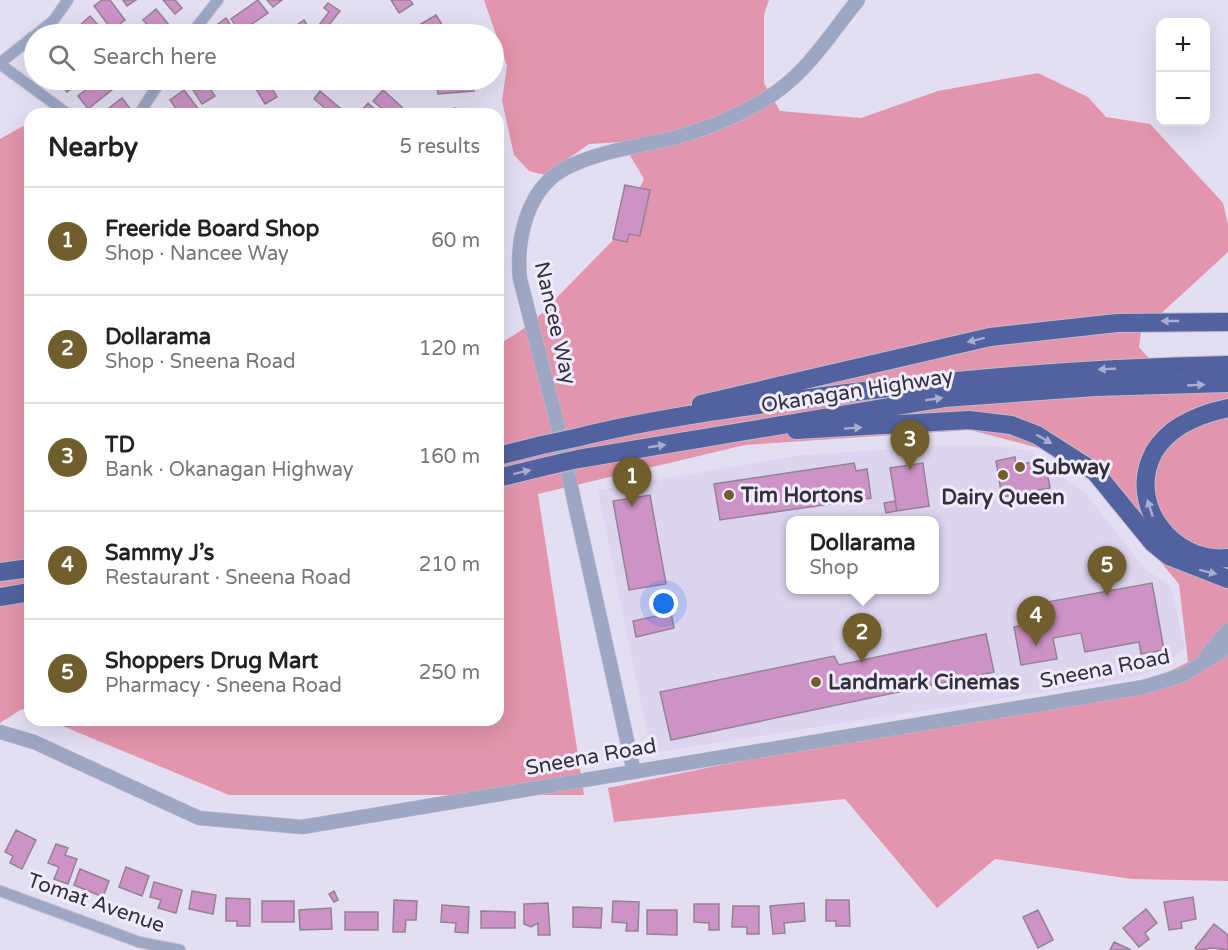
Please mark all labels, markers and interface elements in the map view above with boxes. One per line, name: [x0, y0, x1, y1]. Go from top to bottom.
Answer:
map controls: [1156, 18, 1210, 126]
button: +: [1156, 18, 1210, 72]
search box: [24, 24, 504, 90]
icon: search: [45, 41, 78, 74]
text: Search here: [93, 44, 217, 70]
button: −: [1156, 72, 1210, 126]
text: Nearby: [48, 132, 138, 163]
text: 5 results: [400, 135, 480, 159]
text: Freeride Board Shop: [105, 216, 319, 242]
text: 1: [61, 229, 74, 253]
text: 60 m: [431, 229, 480, 253]
text: Shop · Nancee Way: [105, 242, 289, 266]
street label: Nancee Way: [529, 259, 581, 387]
one-way arrow: [1160, 316, 1179, 326]
text: Dollarama: [105, 324, 211, 350]
one-way arrow: [967, 336, 985, 346]
text: 2: [61, 337, 74, 361]
text: 120 m: [419, 337, 480, 361]
text: Shop · Sneena Road: [105, 350, 296, 374]
street label: Okanagan Highway: [759, 363, 955, 419]
one-way arrow: [1097, 365, 1116, 374]
one-way arrow: [1186, 380, 1205, 389]
one-way arrow: [925, 395, 944, 404]
pin: 3: [890, 420, 930, 470]
one-way arrow: [843, 423, 862, 433]
text: TD: [105, 432, 135, 458]
one-way arrow: [1036, 434, 1053, 444]
one-way arrow: [647, 441, 666, 450]
text: 3: [61, 445, 74, 469]
text: 160 m: [419, 445, 480, 469]
place label: Subway: [1032, 455, 1111, 480]
text: Bank · Okanagan Highway: [105, 458, 353, 482]
pin: 1: [612, 458, 652, 507]
marker: Subway: [1013, 460, 1027, 474]
one-way arrow: [514, 467, 532, 476]
marker: Dairy Queen: [996, 468, 1010, 482]
place label: Tim Hortons: [740, 483, 863, 508]
place label: Dairy Queen: [941, 485, 1065, 510]
marker: Tim Hortons: [722, 488, 736, 502]
one-way arrow: [1145, 498, 1155, 516]
popup: [786, 516, 939, 594]
text: Dollarama: [809, 530, 916, 556]
text: Sammy J’s: [105, 540, 214, 566]
pin: 5: [1088, 546, 1126, 596]
text: 4: [61, 553, 74, 577]
text: 210 m: [419, 553, 480, 577]
text: Shop: [809, 556, 859, 580]
text: Restaurant · Sneena Road: [105, 566, 351, 590]
one-way arrow: [1199, 567, 1218, 577]
your location: [649, 589, 678, 618]
pin: 4: [1016, 596, 1056, 646]
pin: 2: [842, 614, 882, 663]
street label: Sneena Road: [1038, 644, 1172, 694]
text: Shoppers Drug Mart: [105, 648, 318, 674]
text: 5: [61, 661, 74, 685]
text: 250 m: [419, 661, 480, 685]
place label: Landmark Cinemas: [828, 670, 1020, 695]
text: Pharmacy · Sneena Road: [105, 674, 342, 698]
marker: Landmark Cinemas: [809, 675, 823, 689]
street label: Sneena Road: [524, 733, 658, 781]
street label: Tomat Avenue: [24, 868, 168, 938]

